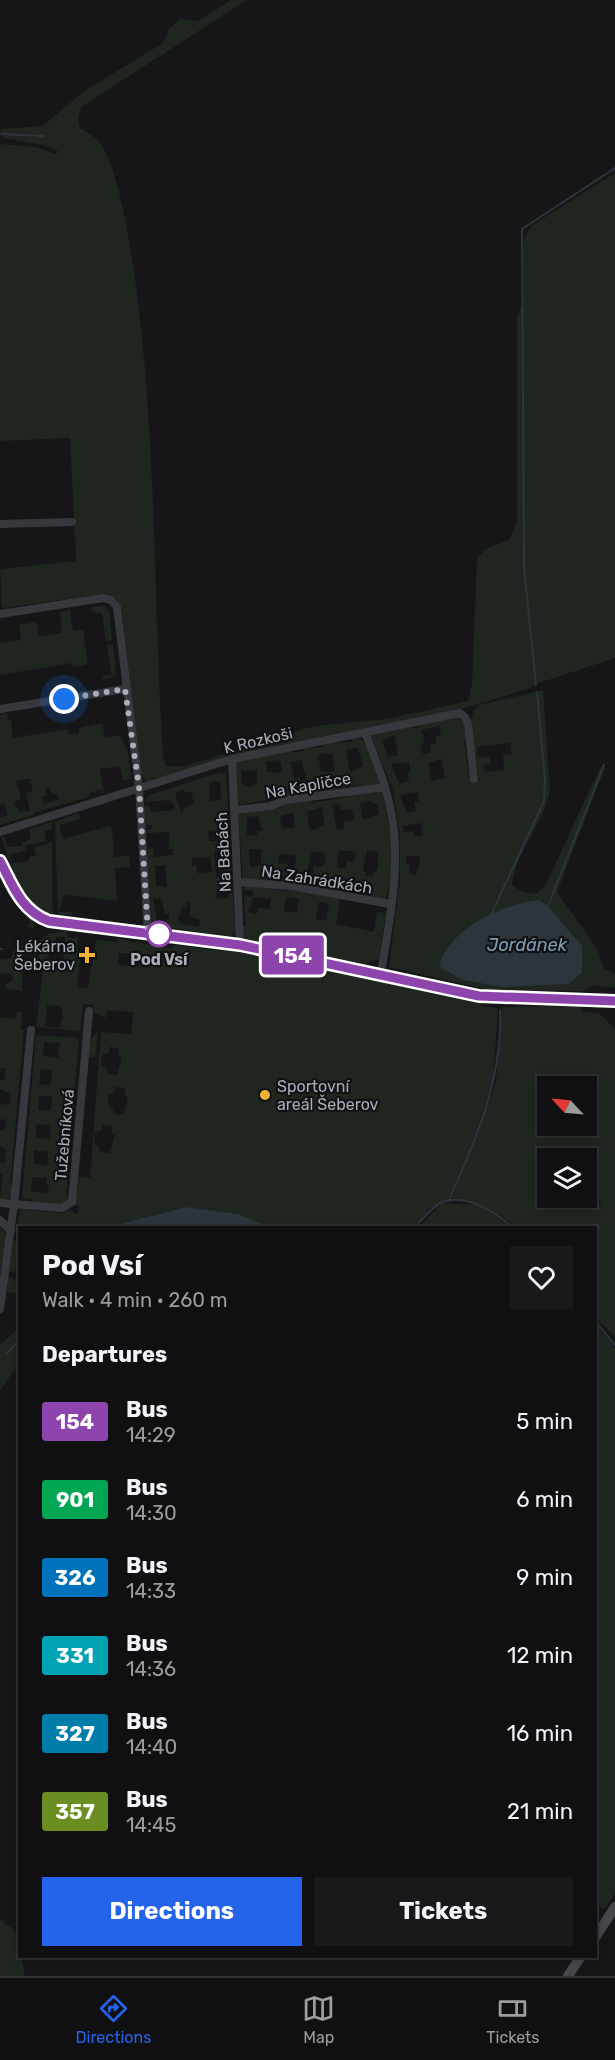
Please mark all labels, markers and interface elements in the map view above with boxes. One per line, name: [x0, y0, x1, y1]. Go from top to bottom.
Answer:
your location: [49, 684, 79, 714]
street label: K Rozkoši: [222, 723, 294, 758]
street label: Na Kapličce: [264, 769, 352, 802]
street label: Na Babách: [212, 811, 235, 893]
street label: Na Zahrádkách: [260, 861, 374, 898]
marker: Pod Vsí: [146, 921, 172, 947]
water label: Jordánek: [487, 934, 568, 956]
line badge: 154: [258, 936, 328, 974]
place label: Lékárna Šeberov: [14, 937, 75, 974]
text: 154: [274, 943, 312, 968]
marker: Lékárna Šeberov: [80, 948, 94, 962]
place label: Pod Vsí: [130, 950, 189, 969]
north arrow: [537, 1076, 597, 1136]
map controls: [537, 1076, 597, 1208]
place label: Sportovní areál Šeberov: [277, 1077, 379, 1114]
street label: Tužebníková: [51, 1088, 78, 1182]
marker: Sportovní areál Šeberov: [258, 1088, 272, 1102]
button: layers: [537, 1148, 597, 1208]
button: heart: [510, 1246, 573, 1309]
text: Pod Vsí: [42, 1249, 142, 1282]
text: Walk · 4 min · 260 m: [42, 1288, 228, 1312]
text: Departures: [42, 1341, 167, 1368]
text: Bus: [126, 1396, 168, 1423]
text: 5 min: [516, 1408, 573, 1435]
text: 154: [56, 1409, 94, 1434]
text: 14:29: [126, 1423, 176, 1447]
text: Bus: [126, 1474, 168, 1501]
text: 6 min: [516, 1486, 573, 1513]
text: 901: [56, 1487, 94, 1512]
text: 14:30: [126, 1501, 177, 1525]
text: Bus: [126, 1552, 168, 1579]
text: 9 min: [516, 1564, 573, 1591]
text: 326: [54, 1565, 96, 1590]
text: 14:33: [126, 1579, 176, 1603]
text: Bus: [126, 1630, 168, 1657]
text: 12 min: [507, 1642, 573, 1669]
text: 331: [56, 1643, 94, 1668]
text: 14:36: [126, 1657, 176, 1681]
text: Bus: [126, 1708, 168, 1735]
text: 16 min: [507, 1720, 573, 1747]
text: 327: [55, 1721, 95, 1746]
text: 14:40: [126, 1735, 177, 1759]
text: Bus: [126, 1786, 168, 1813]
text: 21 min: [507, 1798, 573, 1825]
text: 357: [55, 1799, 95, 1824]
text: 14:45: [126, 1813, 176, 1837]
button: Directions: [42, 1877, 302, 1946]
button: Tickets: [314, 1877, 573, 1946]
tab: Directions: [76, 1992, 151, 2047]
tab: Map: [302, 1992, 335, 2047]
tab: Tickets: [486, 1992, 539, 2047]

